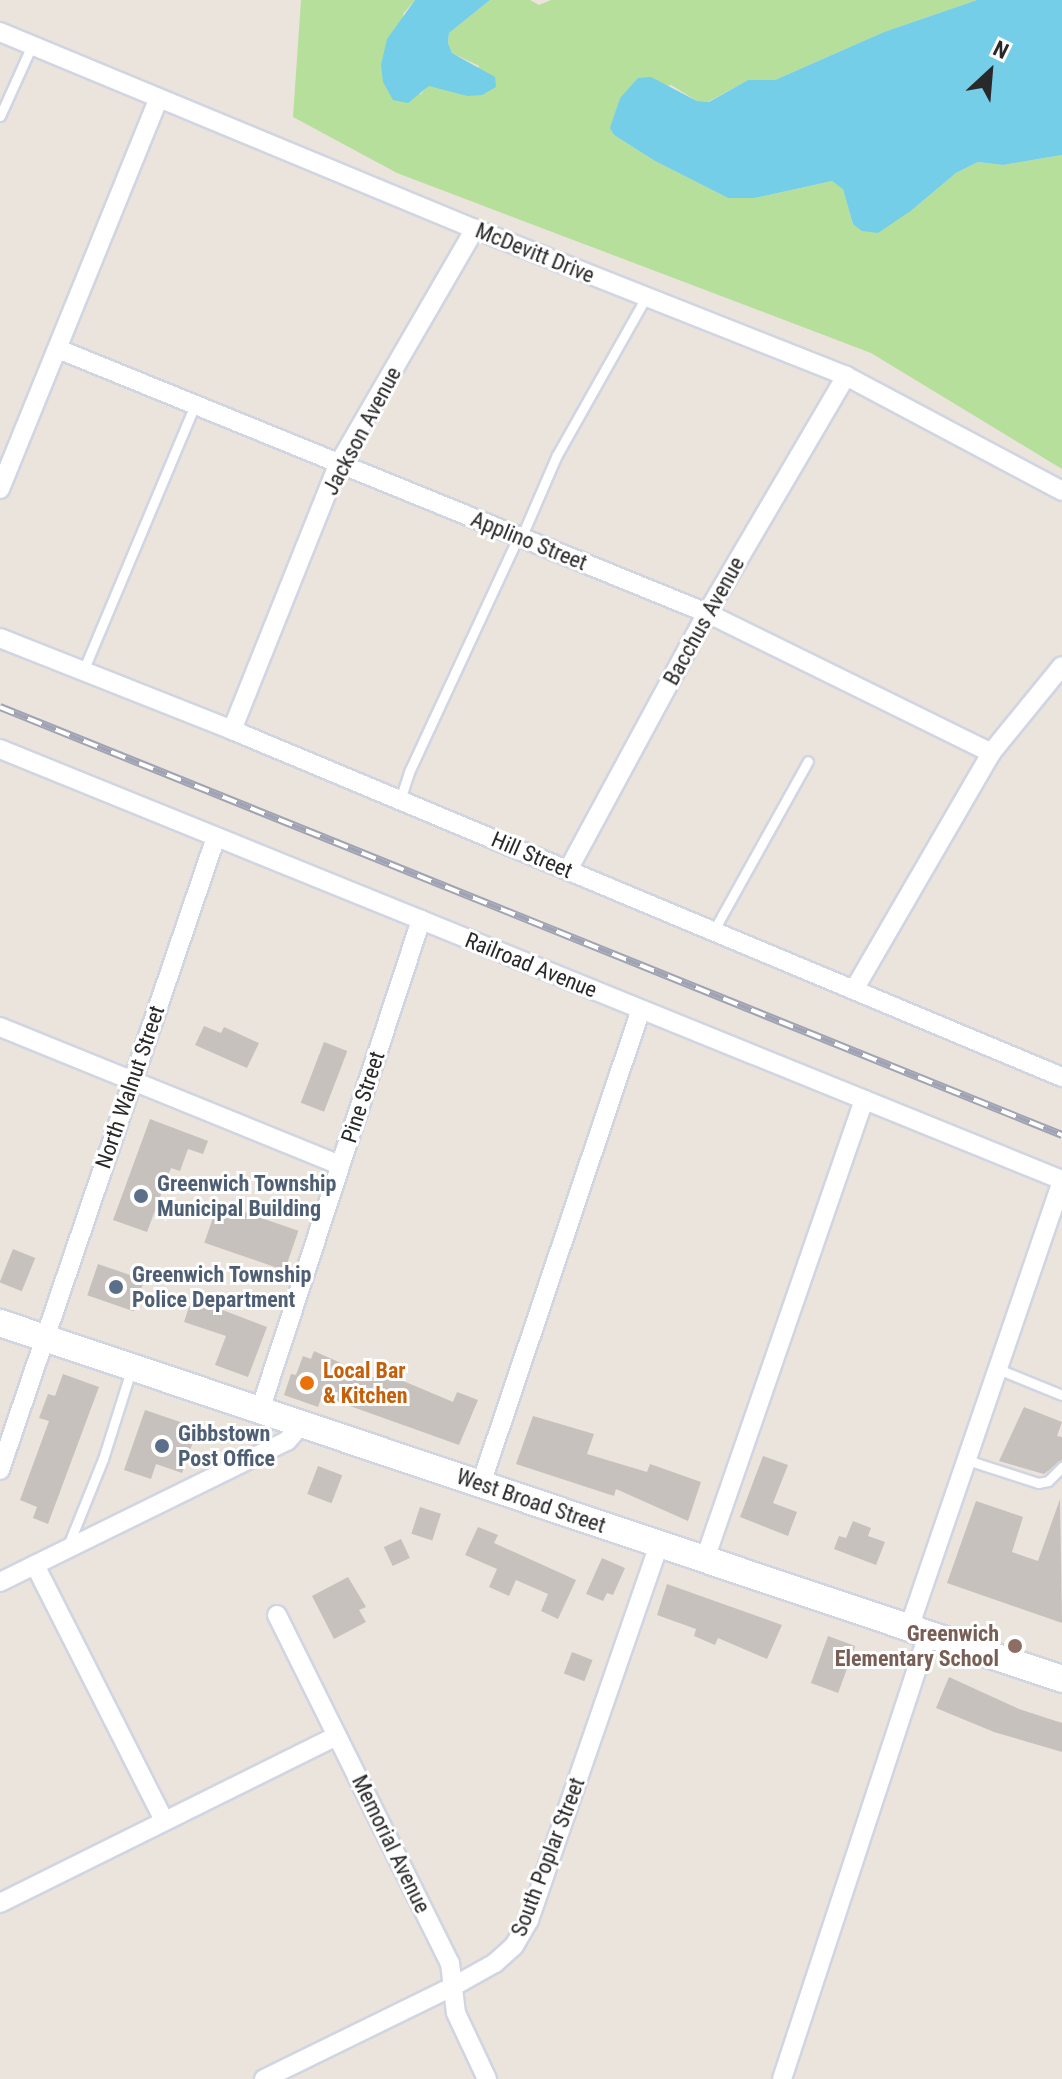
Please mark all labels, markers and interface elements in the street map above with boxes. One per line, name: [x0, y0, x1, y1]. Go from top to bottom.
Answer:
north arrow: [950, 32, 1030, 112]
text: N: [989, 36, 1012, 64]
street label: McDevitt Drive: [472, 217, 598, 289]
street label: Jackson Avenue: [317, 362, 407, 500]
street label: Applino Street: [467, 506, 591, 576]
street label: Bacchus Avenue: [658, 552, 750, 690]
street label: Hill Street: [488, 826, 576, 884]
street label: Railroad Avenue: [461, 927, 601, 1003]
street label: North Walnut Street: [90, 1002, 170, 1172]
street label: Pine Street: [336, 1048, 390, 1146]
place label: Greenwich Township Municipal Building: [157, 1170, 337, 1222]
marker: Greenwich Township Municipal Building: [132, 1187, 150, 1205]
place label: Greenwich Township Police Department: [132, 1261, 312, 1312]
marker: Greenwich Township Police Department: [107, 1278, 125, 1296]
place label: Local Bar & Kitchen: [323, 1357, 408, 1408]
marker: Local Bar & Kitchen: [298, 1374, 316, 1392]
place label: Gibbstown Post Office: [178, 1420, 275, 1472]
marker: Gibbstown Post Office: [153, 1437, 171, 1455]
street label: West Broad Street: [453, 1463, 609, 1539]
place label: Greenwich Elementary School: [835, 1620, 999, 1672]
marker: Greenwich Elementary School: [1006, 1637, 1024, 1655]
street label: Memorial Avenue: [346, 1771, 436, 1917]
street label: South Poplar Street: [506, 1774, 590, 1940]

